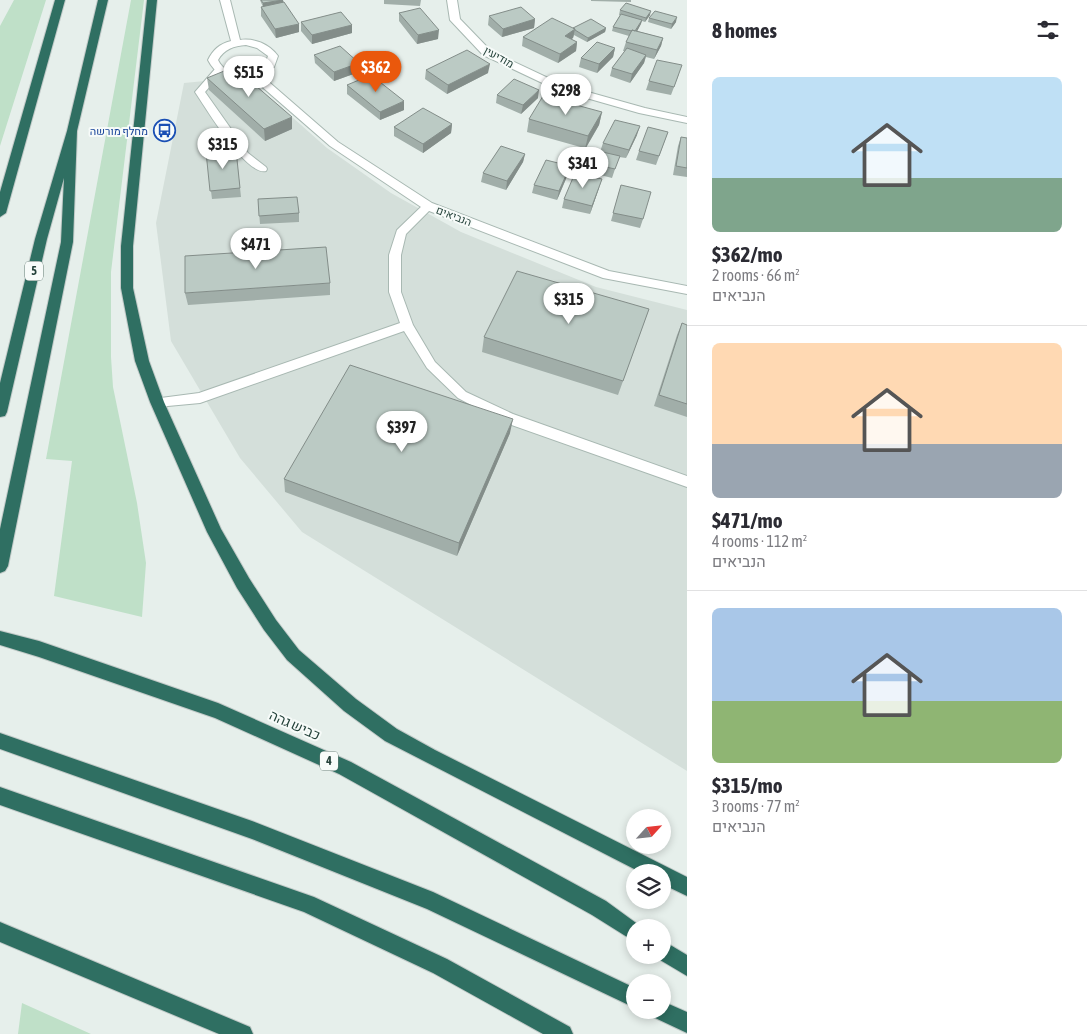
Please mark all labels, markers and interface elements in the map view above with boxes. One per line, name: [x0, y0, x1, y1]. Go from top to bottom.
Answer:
icon: filters: [1034, 16, 1062, 44]
text: 8 homes: [712, 18, 777, 42]
street label: מודיעין: [482, 44, 516, 70]
pin: $362: [346, 51, 406, 93]
pin: $515: [219, 56, 279, 98]
text: $362: [361, 58, 391, 76]
text: $515: [234, 63, 264, 81]
pin: $298: [536, 74, 596, 116]
text: $298: [551, 81, 581, 99]
icon: home: [842, 110, 932, 200]
bus stop icon: מחלף מורשה: [152, 119, 176, 143]
place label: מחלף מורשה: [90, 125, 148, 137]
pin: $315: [193, 128, 253, 170]
text: $315: [208, 135, 238, 153]
pin: $341: [553, 146, 613, 189]
text: $341: [568, 154, 598, 172]
street label: הנביאים: [435, 204, 473, 228]
pin: $471: [226, 228, 286, 270]
text: $471: [241, 235, 271, 253]
text: $362/mo: [712, 242, 783, 266]
road number: 5: [25, 262, 43, 280]
text: 2 rooms · 66 m²: [712, 266, 800, 284]
pin: $315: [539, 282, 599, 325]
text: הנביאים: [712, 286, 766, 304]
text: $315: [554, 290, 584, 308]
icon: home: [842, 375, 932, 465]
pin: $397: [372, 410, 432, 453]
text: $397: [387, 418, 417, 436]
text: $471/mo: [712, 508, 783, 532]
text: 4 rooms · 112 m²: [712, 532, 807, 550]
text: הנביאים: [712, 552, 766, 570]
icon: home: [842, 640, 932, 730]
street label: כביש גהה: [267, 707, 323, 743]
road number: 4: [320, 751, 338, 770]
text: $315/mo: [712, 773, 783, 797]
text: 3 rooms · 77 m²: [712, 797, 800, 815]
north arrow: [626, 809, 671, 854]
map controls: [626, 809, 671, 1019]
text: הנביאים: [712, 817, 766, 835]
button: layers: [626, 864, 671, 909]
button: +: [626, 919, 671, 964]
button: −: [626, 974, 671, 1019]

